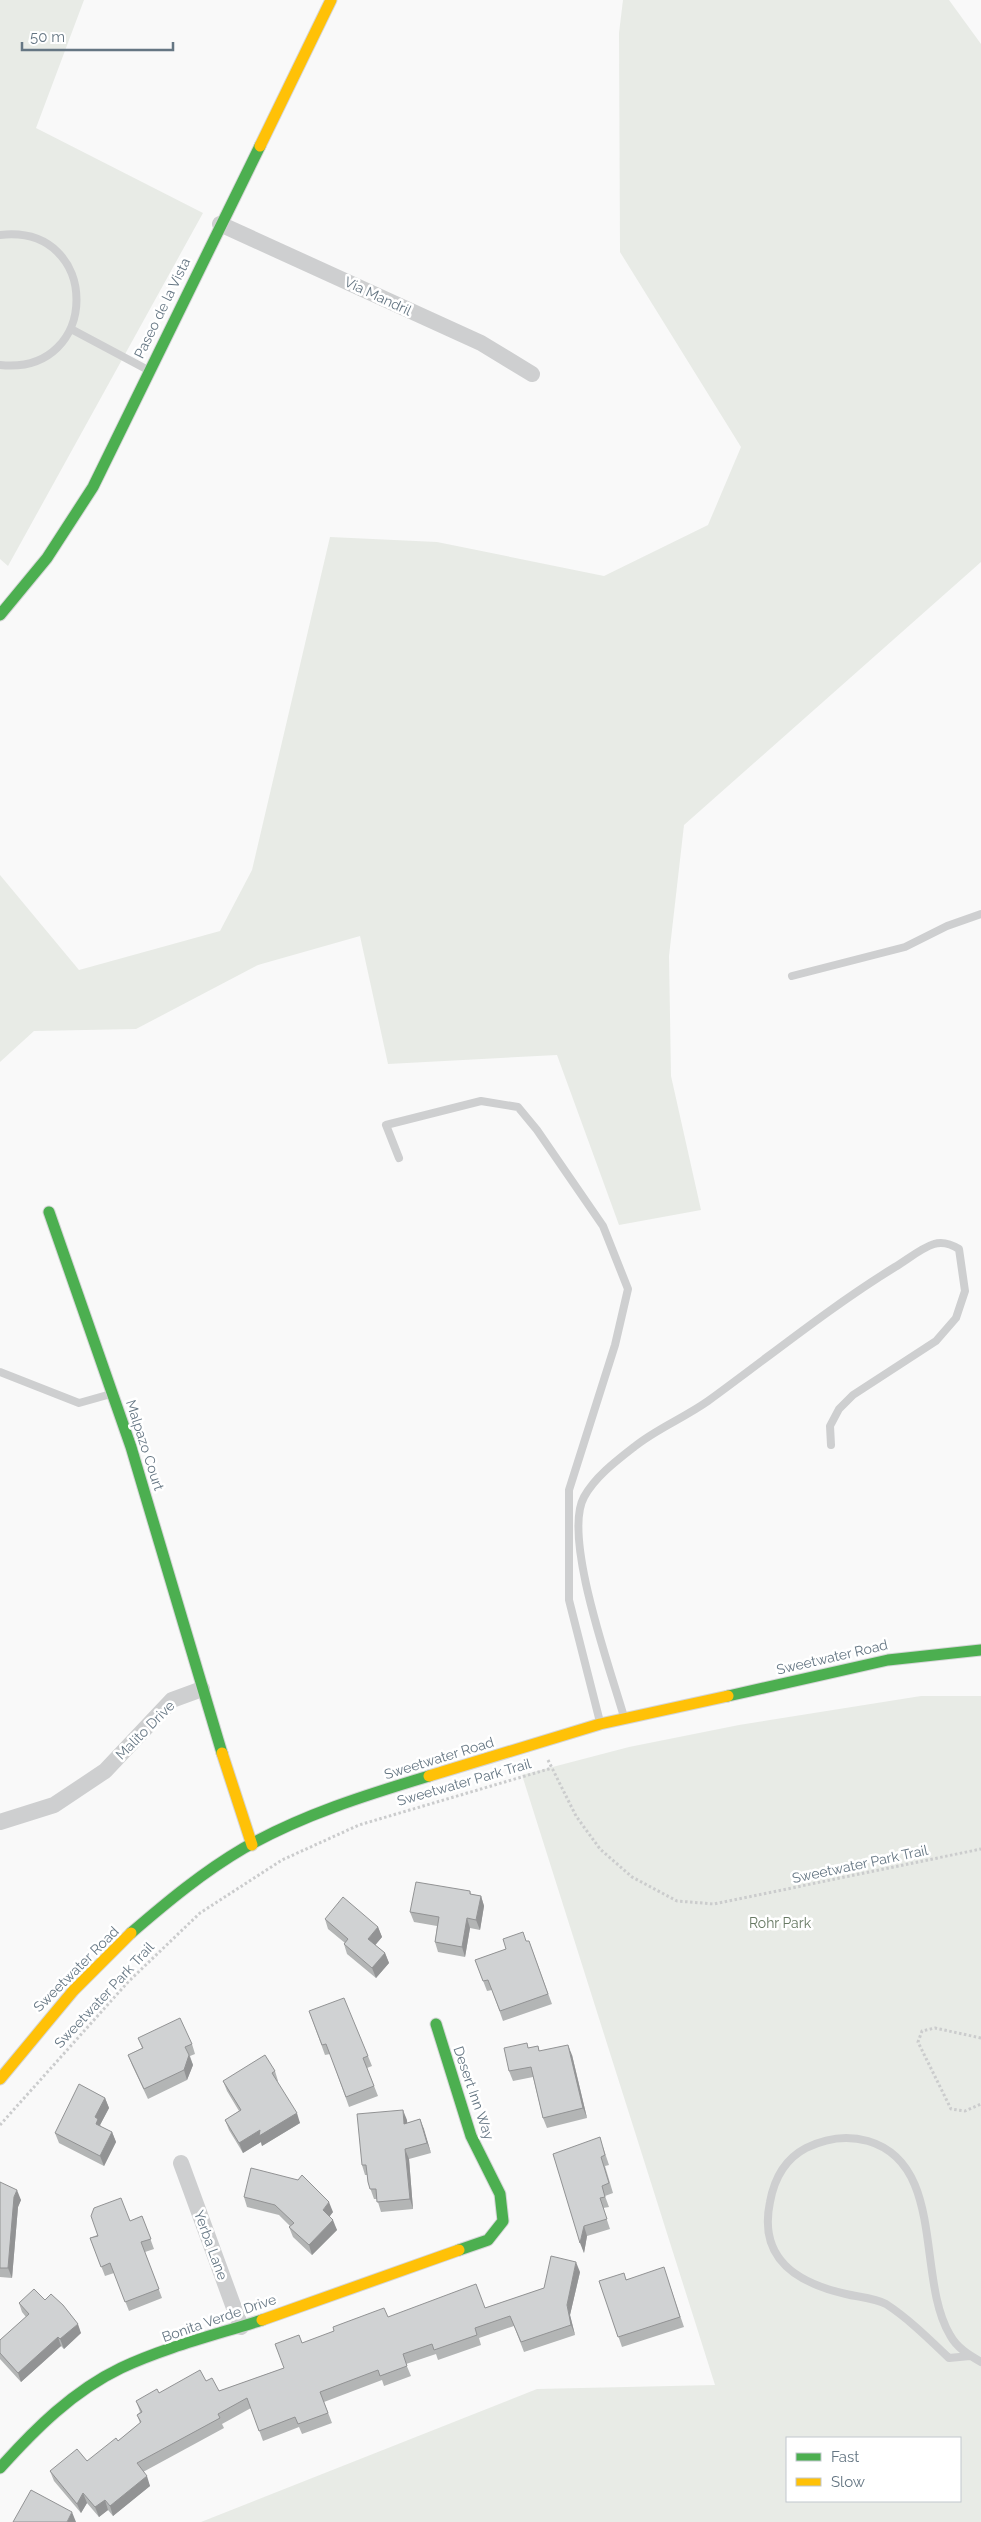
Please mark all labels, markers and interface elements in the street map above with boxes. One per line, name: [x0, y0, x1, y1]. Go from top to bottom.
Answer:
scale bar: [22, 20, 174, 52]
text: 50 m: [30, 28, 65, 46]
street label: Paseo de la Vista: [131, 255, 193, 361]
street label: Via Mandril: [342, 273, 414, 319]
street label: Malpazo Court: [123, 1398, 167, 1493]
street label: Sweetwater Road: [775, 1636, 889, 1678]
street label: Malito Drive: [112, 1697, 178, 1763]
street label: Sweetwater Road: [382, 1734, 496, 1782]
street label: Sweetwater Park Trail: [395, 1755, 533, 1809]
street label: Sweetwater Park Trail: [791, 1842, 930, 1886]
park label: Rohr Park: [749, 1915, 812, 1931]
street label: Sweetwater Road: [30, 1923, 122, 2015]
street label: Sweetwater Park Trail: [51, 1939, 157, 2051]
street label: Desert Inn Way: [450, 2044, 498, 2142]
street label: Yerba Lane: [191, 2208, 231, 2282]
street label: Bonita Verde Drive: [160, 2291, 278, 2345]
legend: [786, 2437, 961, 2502]
text: Fast: [831, 2448, 859, 2466]
text: Slow: [831, 2473, 865, 2491]

